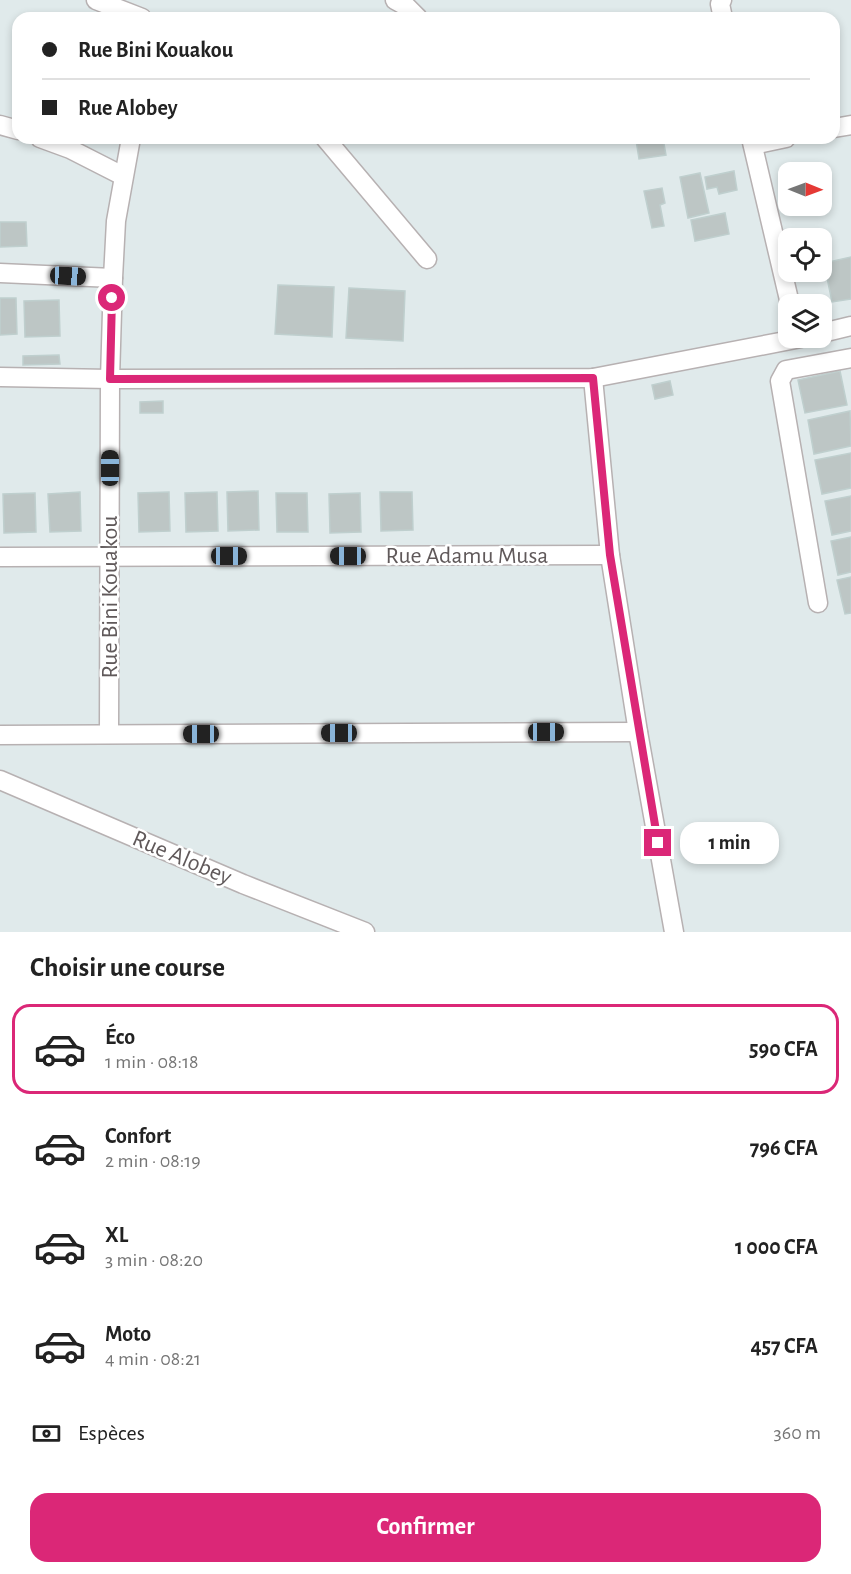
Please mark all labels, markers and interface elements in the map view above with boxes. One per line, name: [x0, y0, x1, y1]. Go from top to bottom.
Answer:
text: Rue Bini Kouakou: [78, 39, 233, 61]
text: Rue Alobey: [78, 97, 178, 119]
north arrow: [778, 162, 832, 216]
map controls: [778, 162, 832, 348]
button: locate: [778, 228, 832, 282]
car: [50, 266, 86, 286]
route start: [98, 284, 125, 311]
button: layers: [778, 294, 832, 348]
car: [101, 450, 119, 486]
street label: Rue Bini Kouakou: [98, 515, 122, 679]
street label: Rue Adamu Musa: [386, 544, 548, 568]
car: [211, 547, 247, 565]
car: [330, 547, 366, 565]
car: [528, 723, 564, 741]
car: [321, 724, 357, 742]
car: [183, 725, 219, 743]
callout: 1 min: [679, 822, 778, 864]
street label: Rue Alobey: [129, 826, 235, 890]
route end: [644, 829, 671, 856]
text: 1 min: [708, 833, 751, 853]
text: Choisir une course: [30, 954, 225, 981]
icon: car: [33, 1022, 87, 1076]
text: Éco: [105, 1026, 135, 1048]
text: 590 CFA: [749, 1038, 818, 1060]
text: 1 min · 08:18: [105, 1052, 199, 1072]
icon: car: [33, 1121, 87, 1175]
text: Confort: [105, 1125, 171, 1147]
text: 796 CFA: [750, 1137, 818, 1159]
text: 2 min · 08:19: [105, 1151, 201, 1171]
icon: car: [33, 1220, 87, 1274]
text: XL: [105, 1224, 128, 1246]
text: 1 000 CFA: [735, 1236, 818, 1258]
text: 3 min · 08:20: [105, 1250, 203, 1270]
icon: car: [33, 1319, 87, 1373]
text: Moto: [105, 1323, 151, 1345]
text: 457 CFA: [751, 1335, 818, 1357]
text: 4 min · 08:21: [105, 1349, 201, 1369]
icon: cash: [30, 1417, 63, 1450]
text: Espèces: [78, 1422, 145, 1444]
text: 360 m: [774, 1423, 821, 1443]
button: Confirmer: [30, 1493, 821, 1562]

